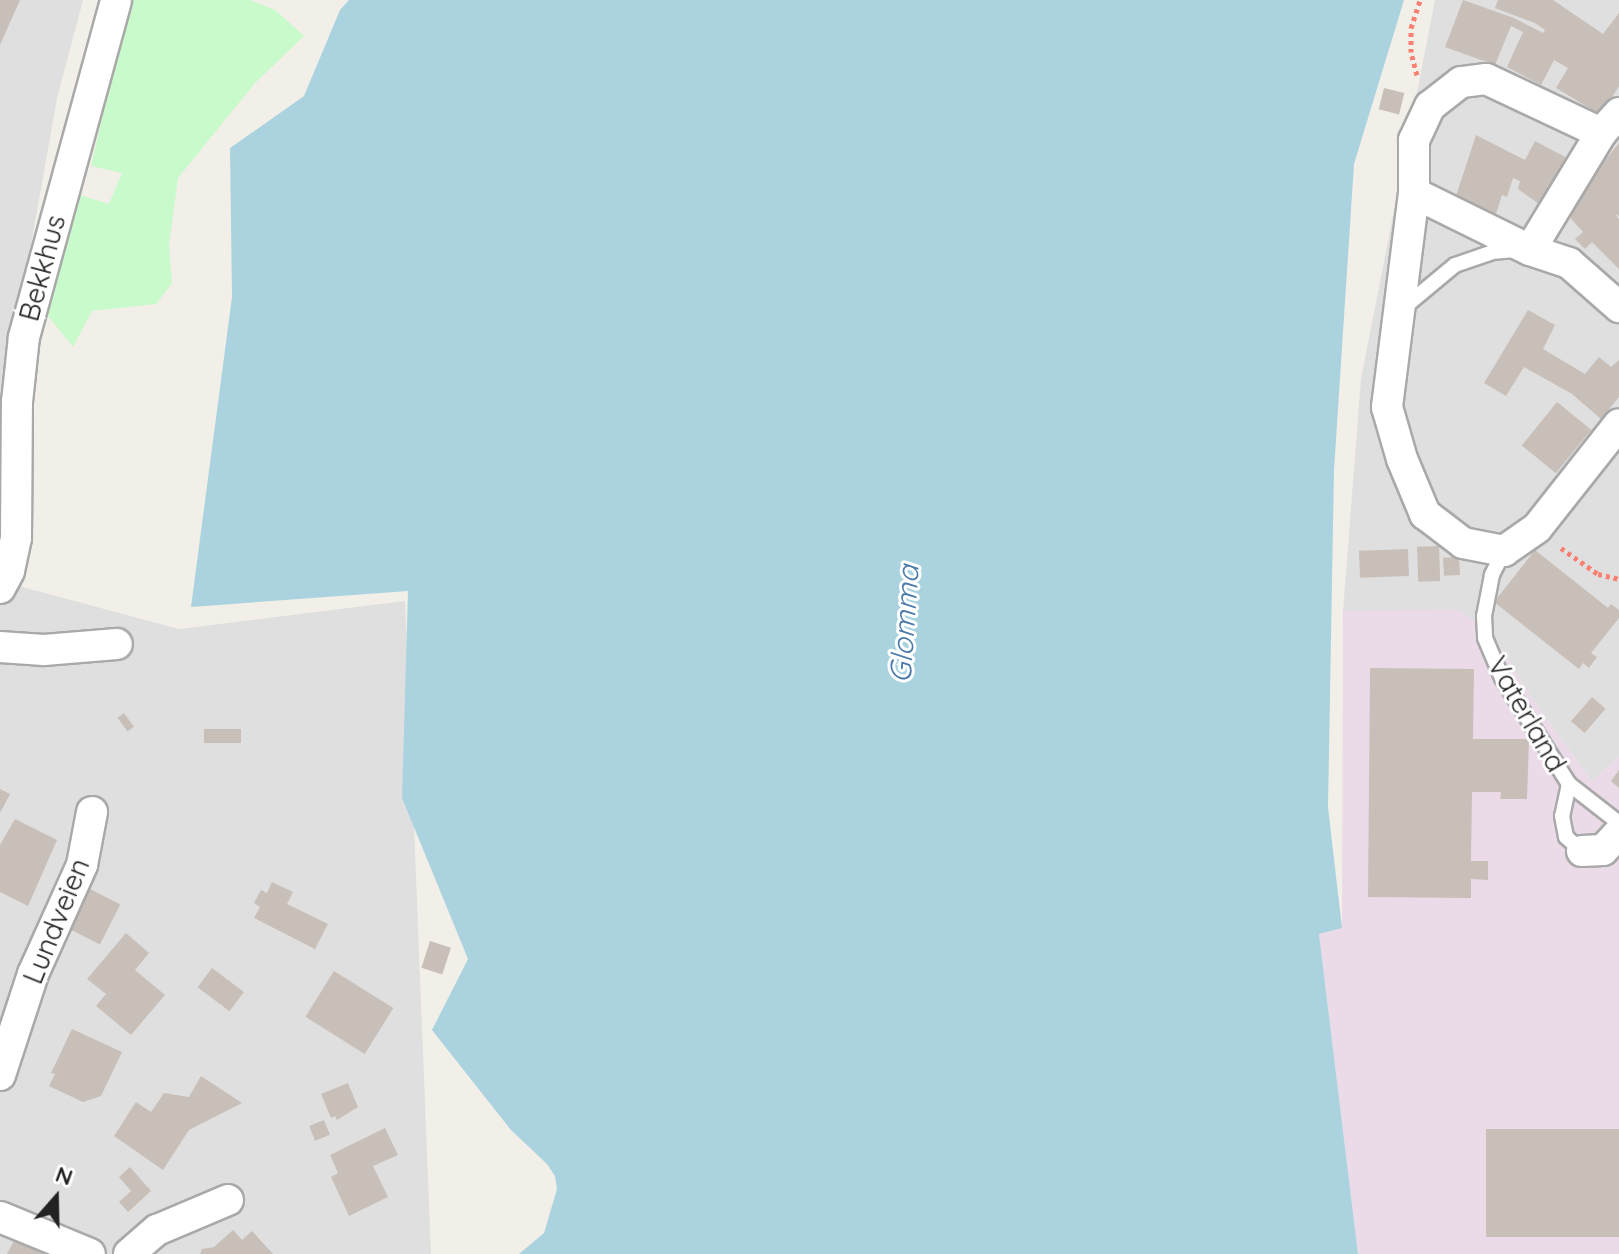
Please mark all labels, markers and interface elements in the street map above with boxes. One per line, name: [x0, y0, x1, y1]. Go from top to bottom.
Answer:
street label: Bekkhus: [12, 211, 72, 325]
water label: Glomma: [882, 564, 926, 684]
street label: Vaterland: [1481, 650, 1573, 778]
street label: Lundveien: [16, 853, 96, 989]
north arrow: [16, 1158, 96, 1238]
text: N: [52, 1160, 77, 1191]

